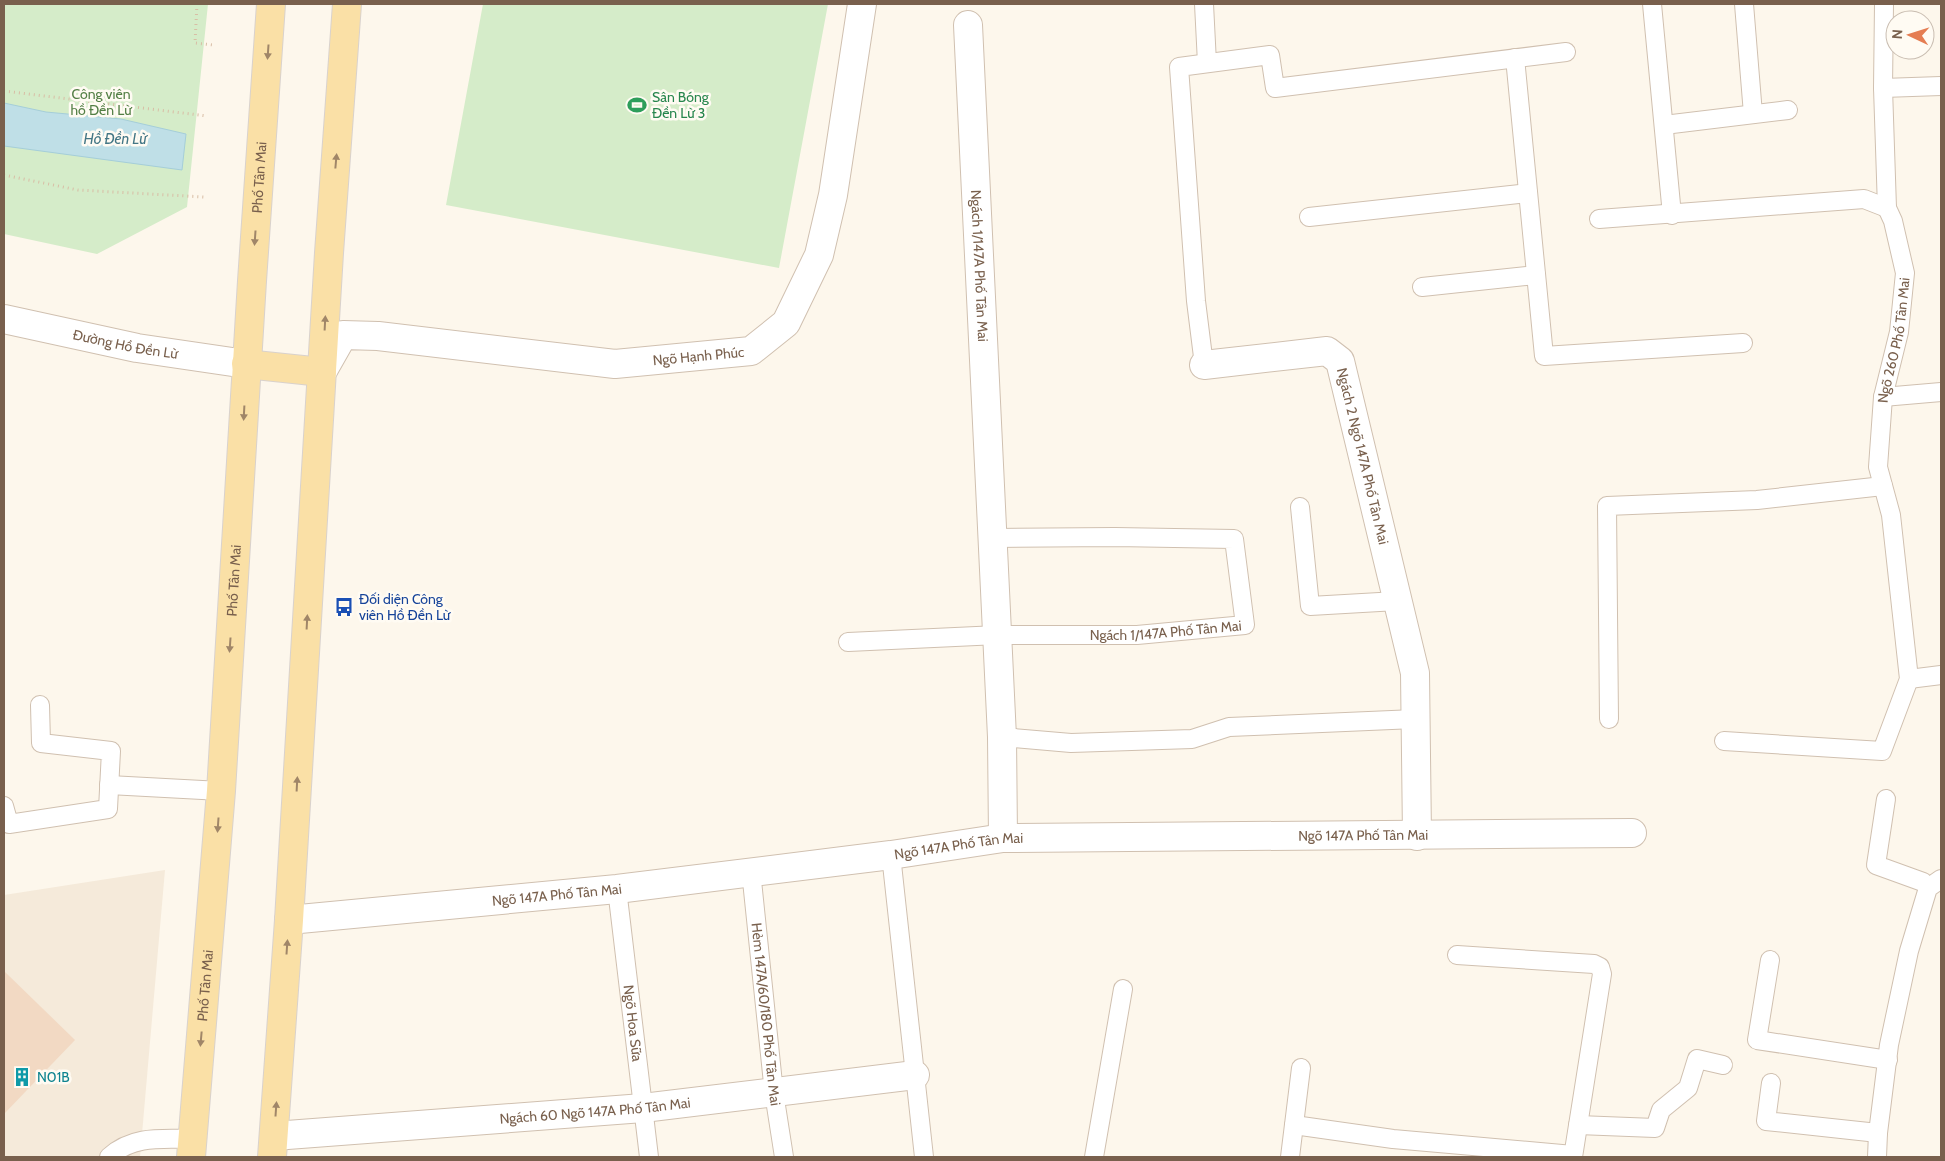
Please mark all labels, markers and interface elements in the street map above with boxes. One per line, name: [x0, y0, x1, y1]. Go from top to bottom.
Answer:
north arrow: [1885, 10, 1935, 60]
text: N: [1888, 29, 1906, 40]
one-way arrow: [264, 45, 272, 61]
park label: Công viên hồ Đền Lừ: [70, 85, 133, 119]
place label: Sân Bóng Đền Lừ 3: [652, 88, 710, 122]
sports icon: Sân Bóng Đền Lừ 3: [626, 94, 648, 116]
water label: Hồ Đền Lừ: [83, 130, 148, 148]
street label: Phố Tân Mai: [248, 141, 271, 214]
one-way arrow: [332, 153, 340, 169]
street label: Ngách 1/147A Phố Tân Mai: [967, 189, 992, 342]
one-way arrow: [250, 230, 258, 246]
street label: Ngõ 260 Phố Tân Mai: [1874, 277, 1913, 403]
one-way arrow: [321, 315, 329, 331]
street label: Đường Hồ Đền Lừ: [71, 325, 181, 363]
street label: Ngõ Hạnh Phúc: [652, 343, 745, 369]
street label: Ngách 2 Ngõ 147A Phố Tân Mai: [1333, 366, 1393, 546]
one-way arrow: [239, 405, 247, 421]
street label: Phố Tân Mai: [223, 544, 245, 617]
place label: Đối diện Công viên Hồ Đền Lừ: [359, 590, 452, 624]
bus stop icon: Đối diện Công viên Hồ Đền Lừ: [333, 596, 355, 618]
one-way arrow: [303, 614, 311, 630]
street label: Ngách 1/147A Phố Tân Mai: [1090, 616, 1242, 644]
one-way arrow: [226, 637, 234, 653]
one-way arrow: [294, 776, 302, 792]
one-way arrow: [214, 817, 222, 833]
street label: Ngõ 147A Phố Tân Mai: [1298, 826, 1428, 845]
street label: Ngõ 147A Phố Tân Mai: [893, 829, 1023, 863]
street label: Ngõ 147A Phố Tân Mai: [491, 880, 623, 910]
street label: Hẻm 147A/60/180 Phố Tân Mai: [747, 922, 785, 1107]
one-way arrow: [284, 938, 292, 954]
street label: Phố Tân Mai: [193, 949, 217, 1022]
street label: Ngõ Hoa Sữa: [620, 984, 647, 1063]
one-way arrow: [197, 1031, 205, 1047]
building icon: N01B: [11, 1066, 33, 1088]
place label: N01B: [37, 1068, 70, 1086]
street label: Ngách 60 Ngõ 147A Phố Tân Mai: [499, 1093, 691, 1128]
one-way arrow: [272, 1100, 280, 1116]

